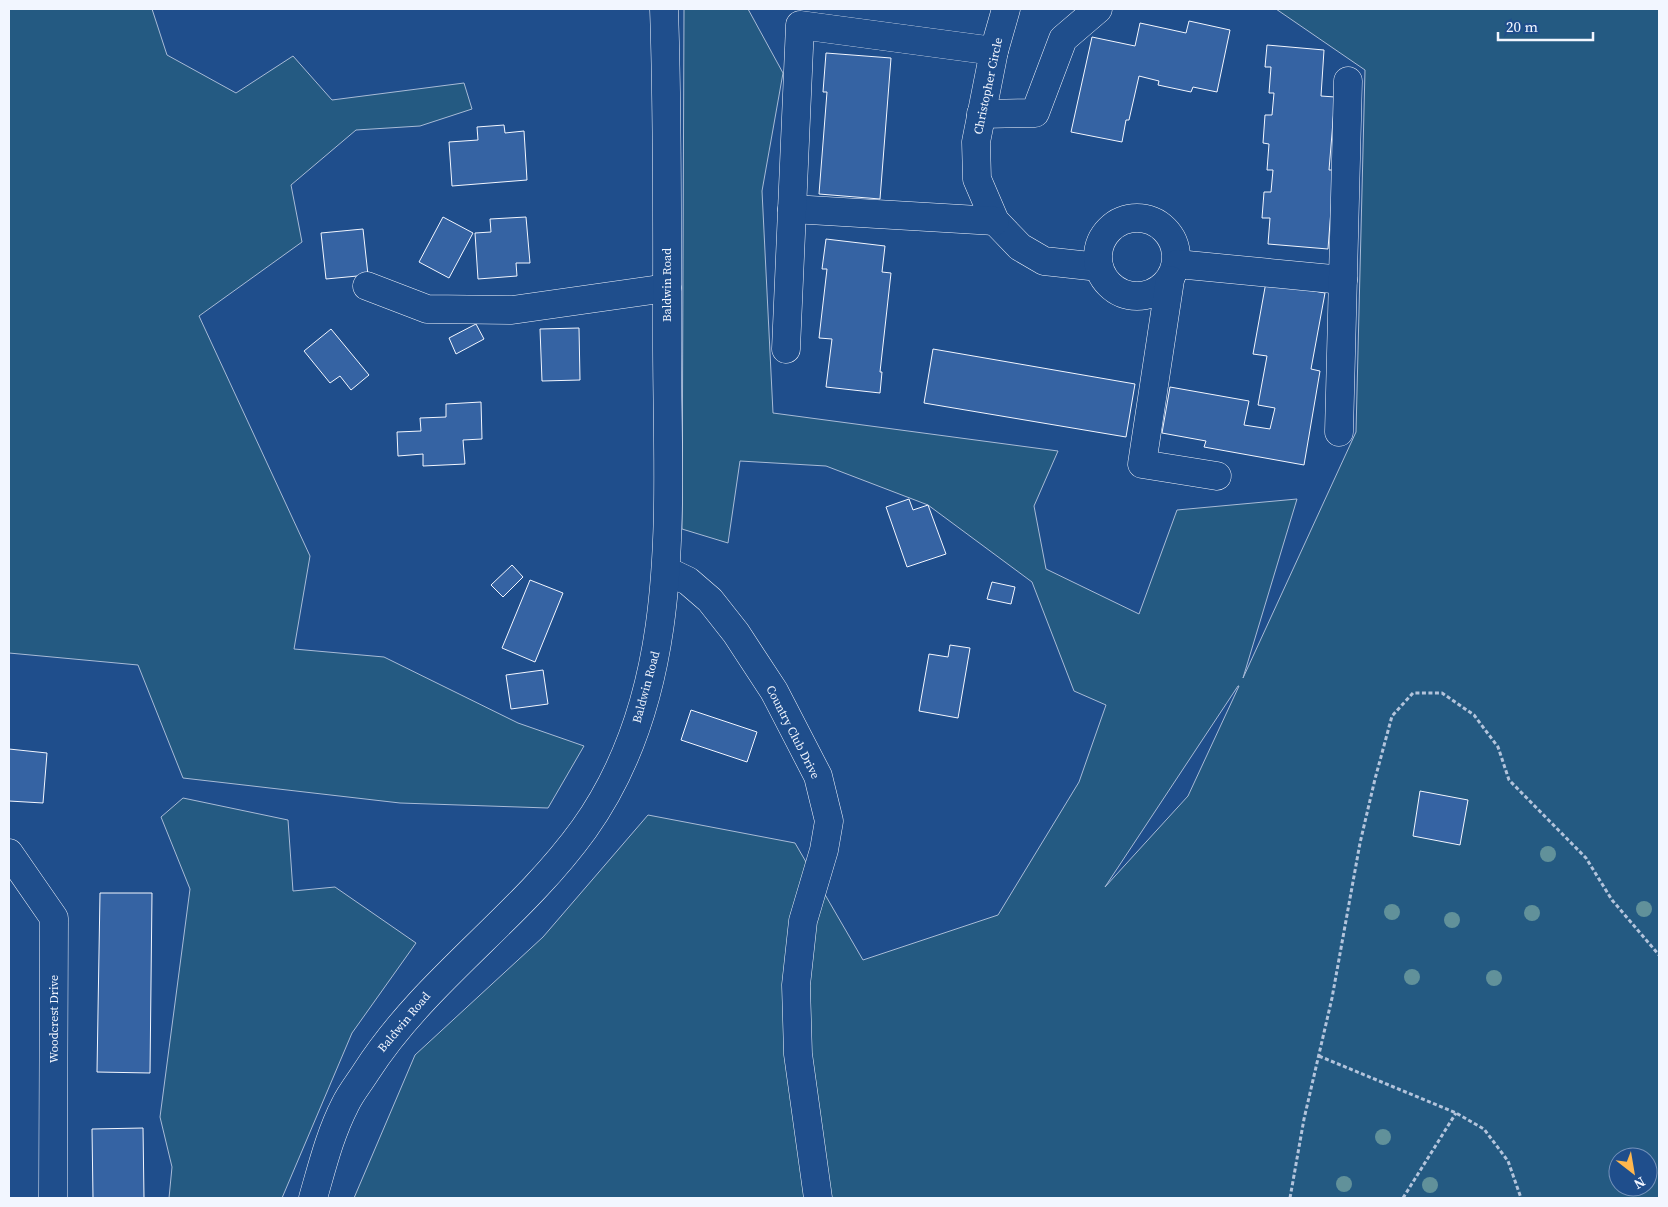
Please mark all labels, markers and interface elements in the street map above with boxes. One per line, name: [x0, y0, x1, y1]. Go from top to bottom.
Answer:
scale bar: [1498, 10, 1593, 42]
text: 20 m: [1506, 16, 1538, 37]
street label: Christopher Circle: [970, 36, 1006, 136]
street label: Baldwin Road: [659, 248, 675, 322]
street label: Baldwin Road: [629, 649, 663, 725]
street label: Country Club Drive: [762, 682, 824, 782]
street label: Woodcrest Drive: [46, 975, 62, 1063]
street label: Baldwin Road: [374, 988, 434, 1055]
north arrow: [1608, 1147, 1658, 1197]
text: N: [1630, 1172, 1649, 1194]

